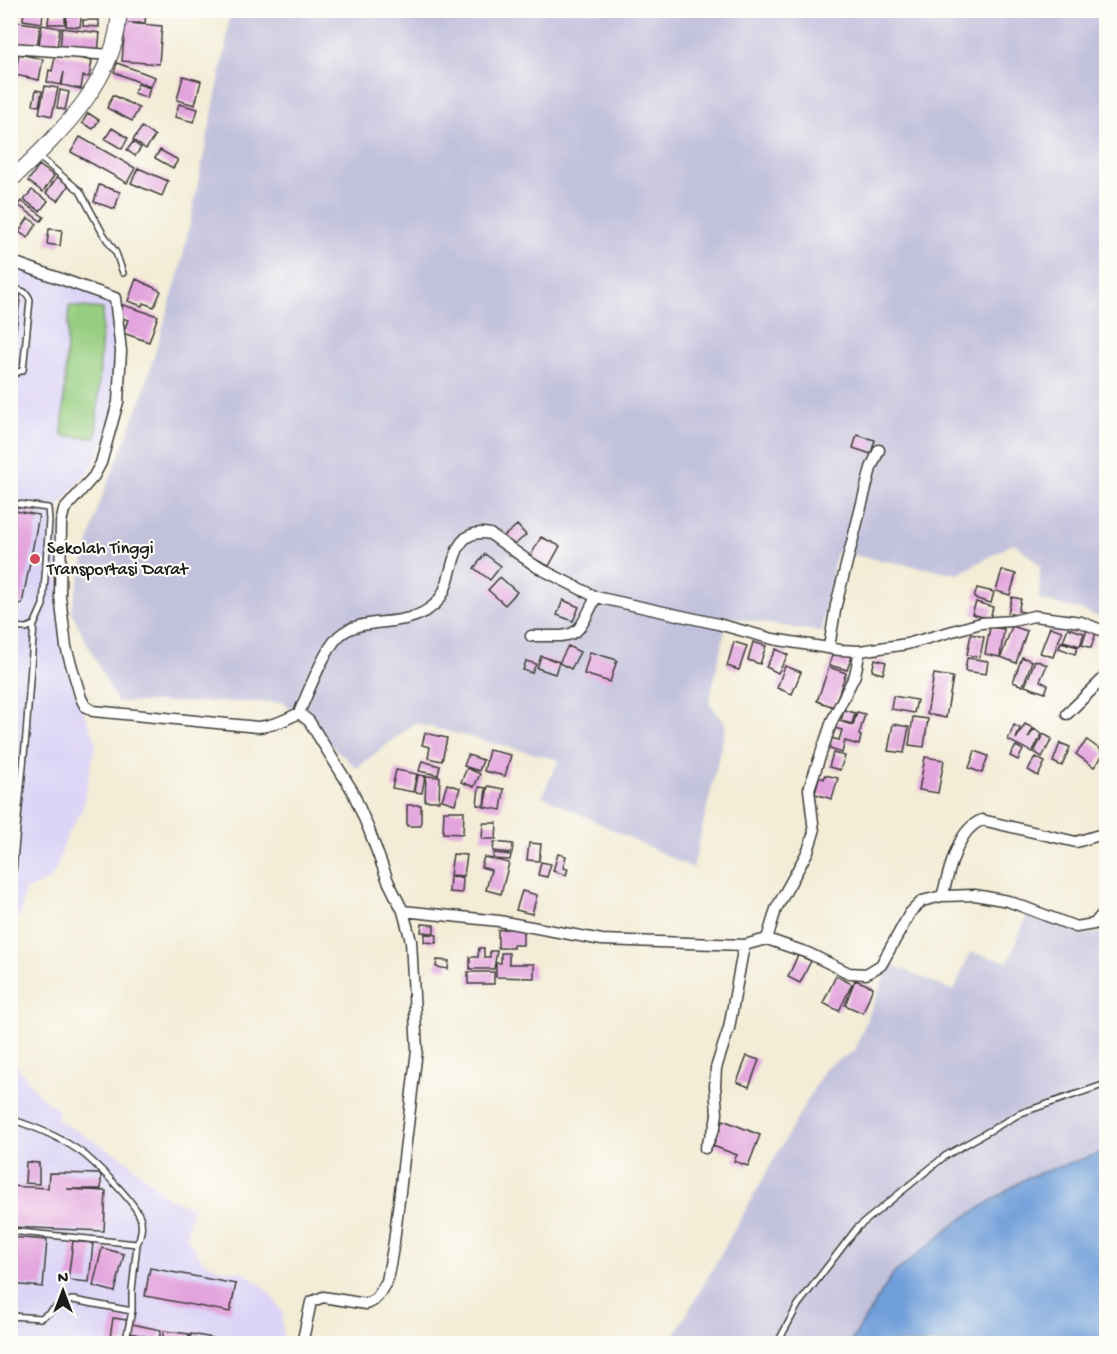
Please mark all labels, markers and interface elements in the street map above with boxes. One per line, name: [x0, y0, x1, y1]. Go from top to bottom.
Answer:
place label: Sekolah Tinggi Transportasi Darat: [46, 539, 189, 581]
marker: Sekolah Tinggi Transportasi Darat: [28, 552, 42, 566]
north arrow: [33, 1261, 93, 1321]
text: N: [58, 1270, 69, 1289]

